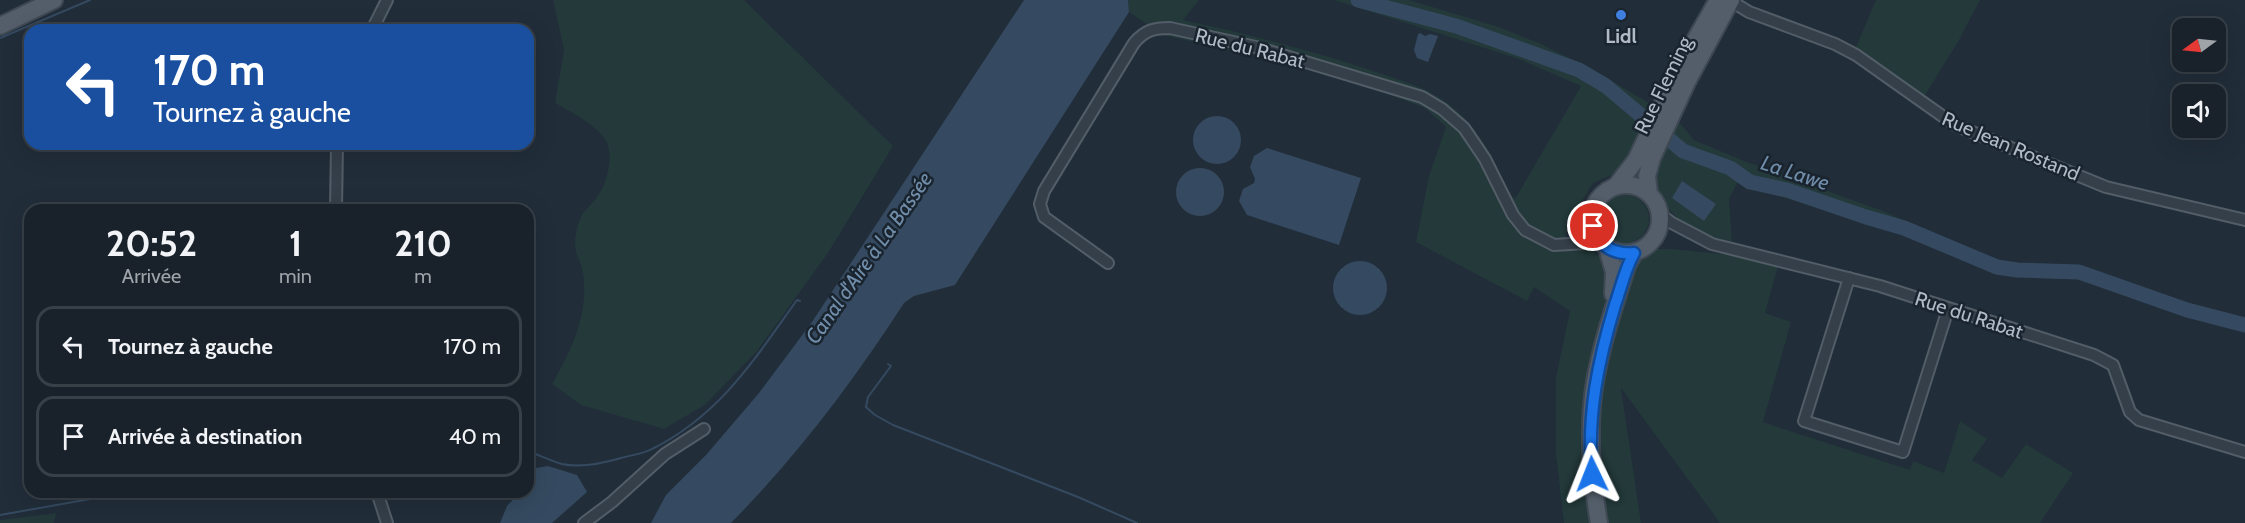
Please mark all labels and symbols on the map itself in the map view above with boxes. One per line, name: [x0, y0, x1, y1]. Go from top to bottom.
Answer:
marker: Lidl: [1614, 8, 1628, 22]
north arrow: [2172, 18, 2226, 72]
street label: Rue du Rabat: [1193, 23, 1307, 73]
place label: Lidl: [1605, 24, 1637, 48]
street label: Rue Fleming: [1629, 31, 1697, 138]
street label: Rue Jean Rostand: [1939, 106, 2083, 186]
water label: La Lawe: [1758, 150, 1833, 195]
water label: Canal d'Aire à La Bassée: [800, 167, 937, 348]
pin: [1567, 200, 1618, 251]
street label: Rue du Rabat: [1912, 286, 2026, 344]
position arrow: [1560, 442, 1624, 506]

